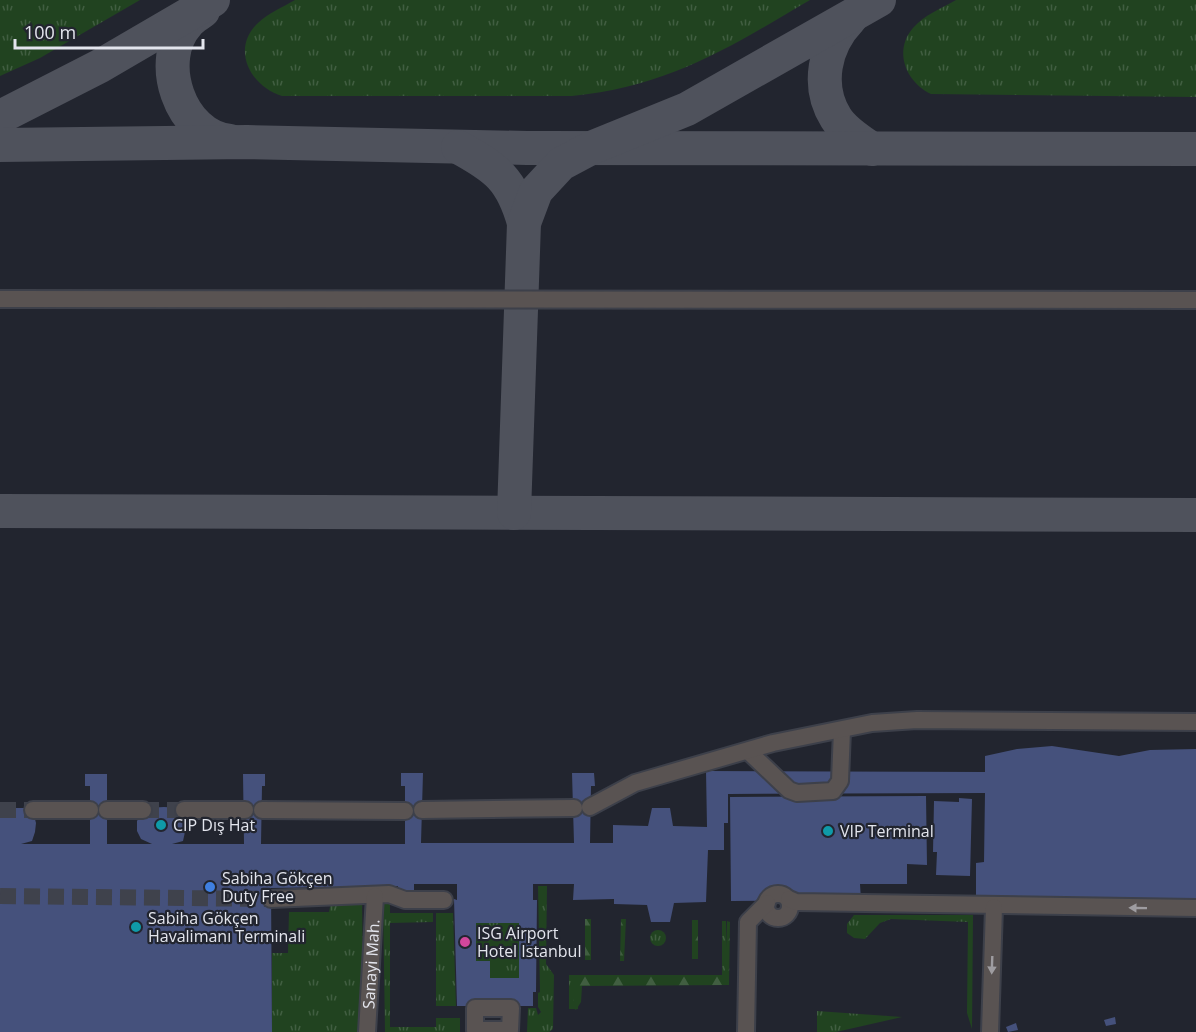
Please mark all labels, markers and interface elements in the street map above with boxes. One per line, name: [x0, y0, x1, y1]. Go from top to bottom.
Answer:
scale bar: [15, 12, 202, 50]
text: 100 m: [24, 20, 76, 44]
place label: CIP Dış Hat: [173, 814, 255, 836]
marker: CIP Dış Hat: [154, 818, 168, 832]
place label: VIP Terminal: [840, 820, 934, 842]
marker: VIP Terminal: [821, 824, 835, 838]
place label: Sabiha Gökçen Duty Free: [222, 867, 332, 907]
marker: Sabiha Gökçen Duty Free: [203, 880, 217, 894]
one-way arrow: [1128, 903, 1147, 913]
place label: Sabiha Gökçen Havalimanı Terminali: [148, 907, 305, 947]
street label: Sanayi Mah.: [357, 919, 385, 1010]
marker: Sabiha Gökçen Havalimanı Terminali: [129, 920, 143, 934]
place label: ISG Airport Hotel Istanbul: [477, 922, 581, 962]
marker: ISG Airport Hotel Istanbul: [458, 935, 472, 949]
one-way arrow: [988, 956, 997, 975]

